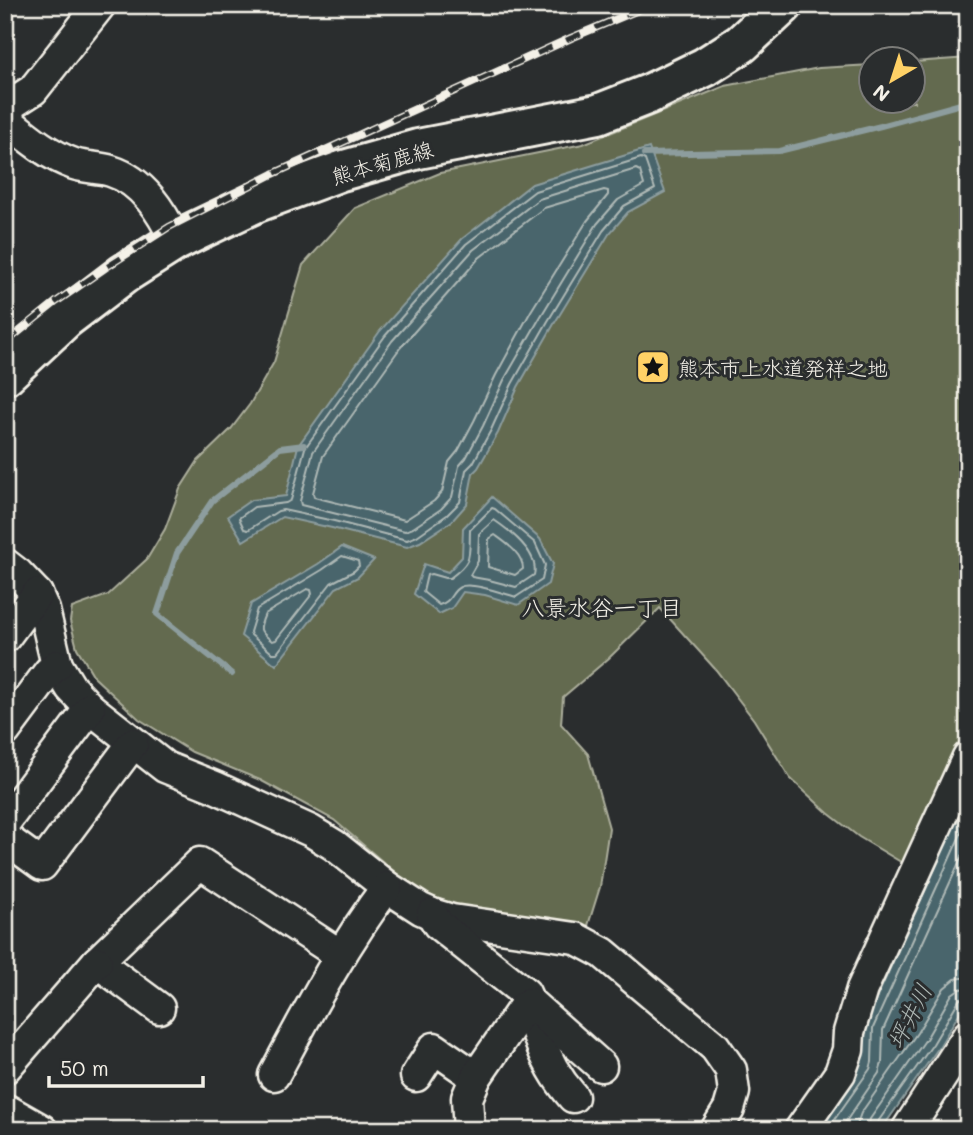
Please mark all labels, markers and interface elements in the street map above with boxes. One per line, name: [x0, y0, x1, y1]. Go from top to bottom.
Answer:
north arrow: [858, 46, 928, 116]
text: N: [868, 79, 894, 108]
street label: 熊本菊鹿線: [328, 135, 436, 189]
place icon: 熊本市上水道発祥之地: [634, 348, 672, 386]
place label: 熊本市上水道発祥之地: [678, 354, 888, 381]
district label: 八景水谷一丁目: [522, 592, 683, 622]
water label: 坪井川: [880, 978, 938, 1054]
scale bar: [49, 1044, 203, 1088]
text: 50 m: [60, 1054, 109, 1081]

